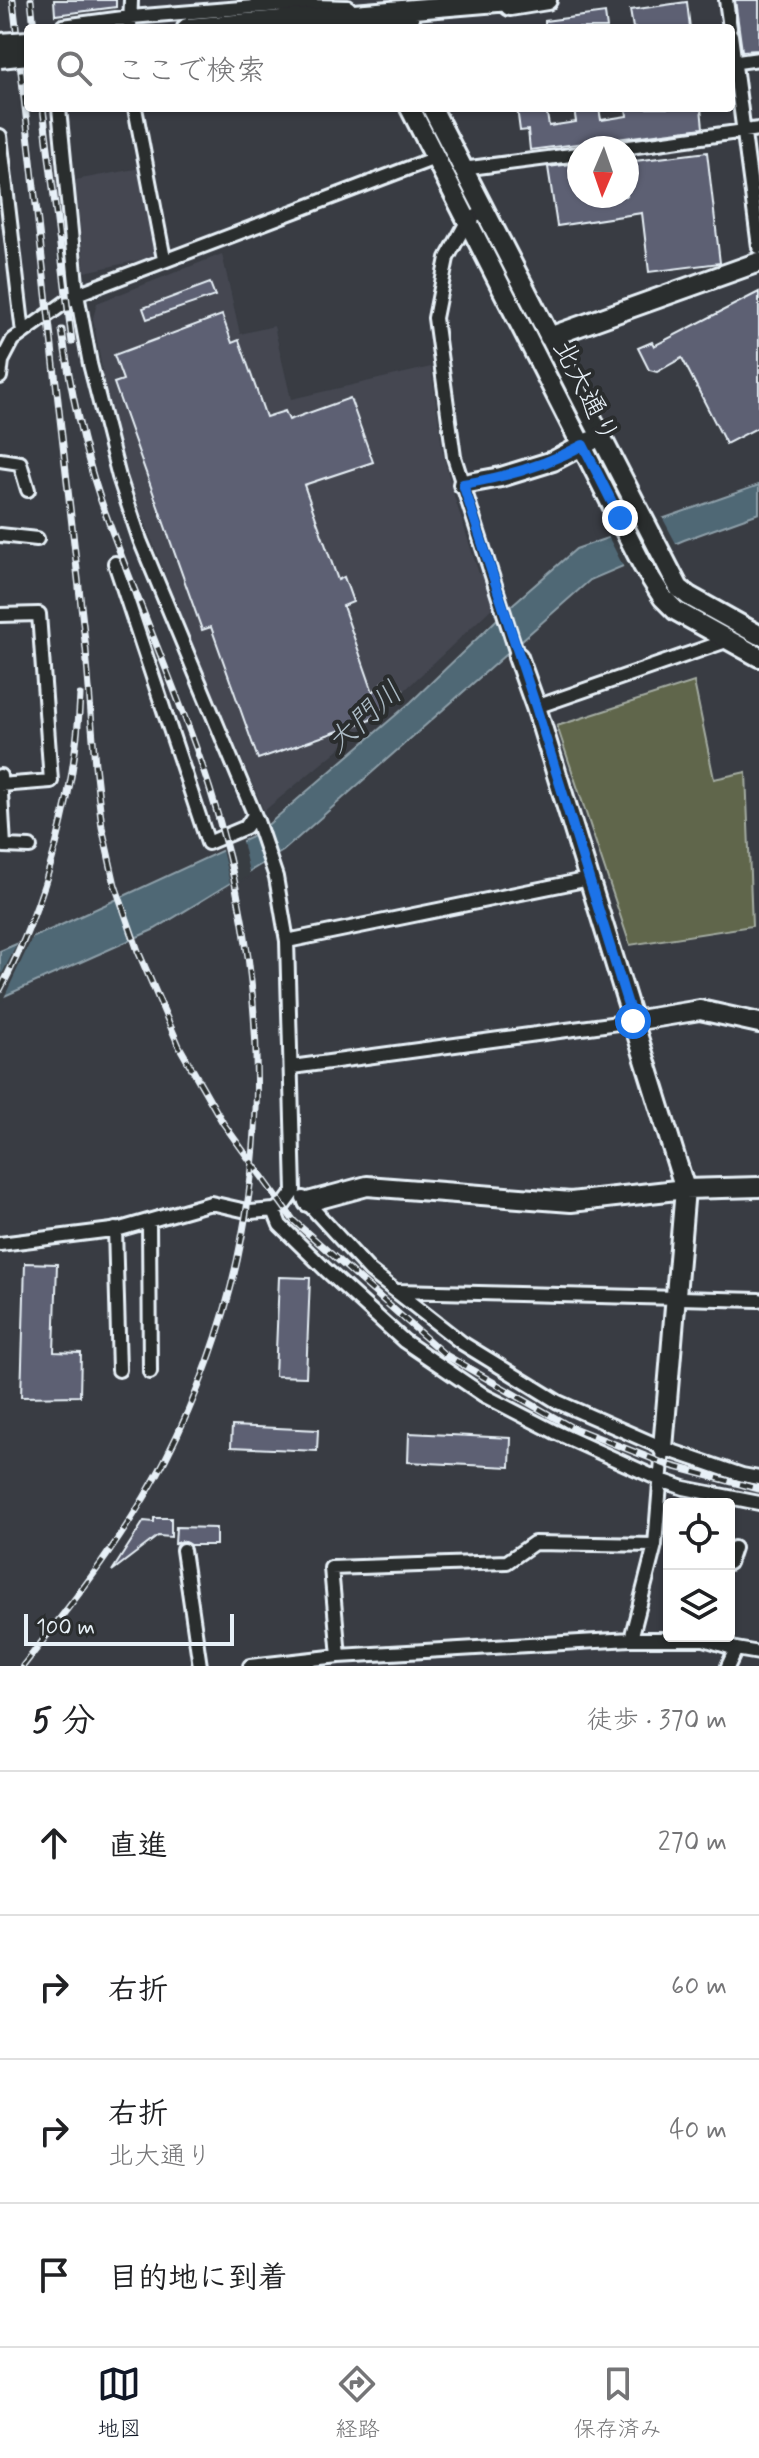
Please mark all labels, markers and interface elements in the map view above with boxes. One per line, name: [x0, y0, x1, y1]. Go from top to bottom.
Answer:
search box: [24, 24, 735, 112]
icon: search: [52, 46, 96, 90]
text: ここで検索: [116, 52, 266, 91]
north arrow: [567, 136, 639, 208]
street label: 北大通り: [543, 334, 627, 450]
route end: [602, 500, 638, 536]
water label: 大門川: [319, 674, 411, 763]
route start: [615, 1003, 651, 1039]
map controls: [663, 1498, 735, 1642]
button: locate: [663, 1498, 735, 1570]
button: layers: [663, 1570, 735, 1642]
scale bar: [24, 1610, 234, 1646]
text: 100 m: [36, 1614, 95, 1642]
text: 5 分: [32, 1699, 96, 1744]
text: 徒歩 · 370 m: [587, 1704, 727, 1738]
icon: ahead: [32, 1821, 76, 1865]
text: 270 m: [658, 1826, 727, 1860]
text: 直進: [108, 1827, 168, 1866]
icon: right: [32, 1965, 76, 2009]
text: 60 m: [671, 1970, 727, 2004]
text: 右折: [108, 1971, 168, 2010]
text: 右折: [108, 2095, 168, 2134]
icon: right: [32, 2109, 76, 2153]
text: 40 m: [669, 2114, 727, 2148]
text: 北大通り: [108, 2140, 212, 2174]
icon: arrive: [32, 2253, 76, 2297]
text: 目的地に到着: [108, 2259, 288, 2298]
tab: 地図: [97, 2362, 141, 2444]
tab: 経路: [335, 2362, 380, 2444]
tab: 保存済み: [574, 2362, 662, 2444]

